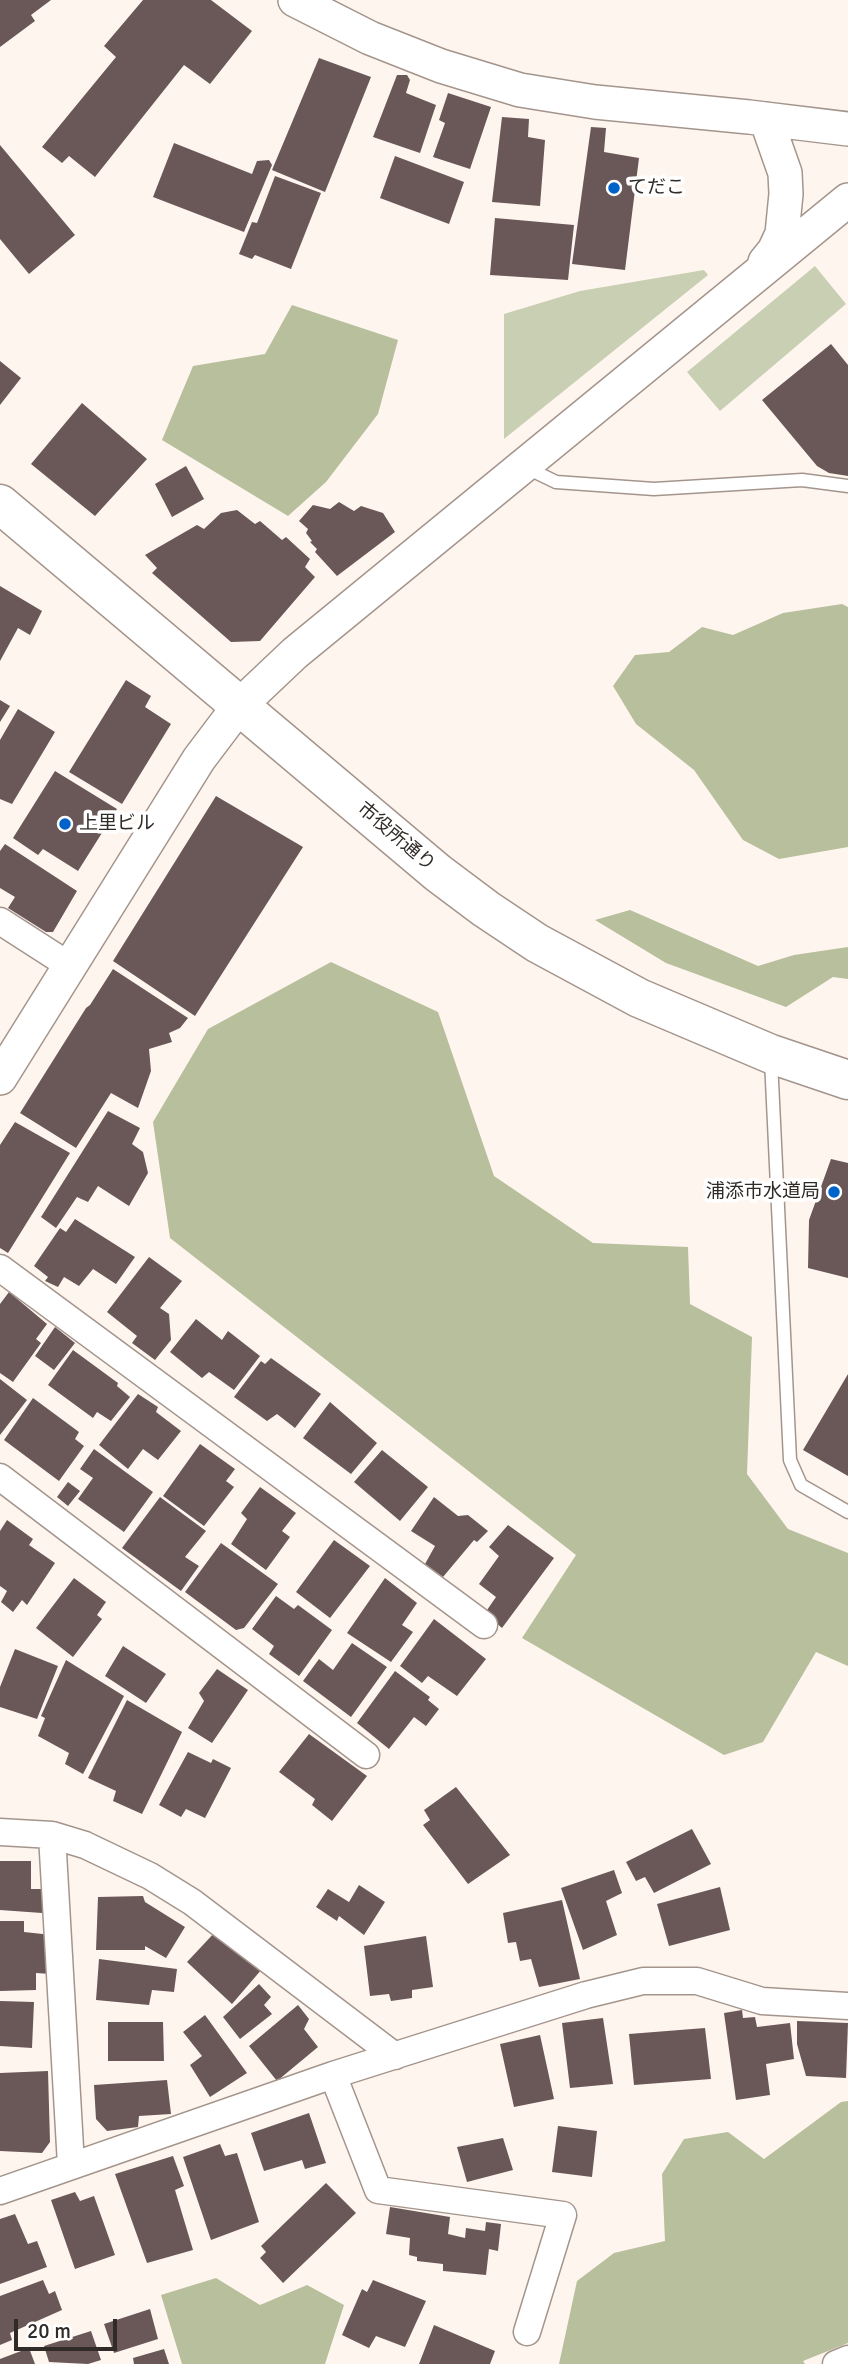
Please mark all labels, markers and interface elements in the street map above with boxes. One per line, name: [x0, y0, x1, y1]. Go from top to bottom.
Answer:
place label: てだこ: [628, 177, 685, 199]
marker: てだこ: [606, 180, 622, 196]
street label: 市役所通り: [352, 798, 440, 876]
place label: 上里ビル: [79, 813, 155, 835]
marker: 上里ビル: [57, 816, 73, 832]
place label: 浦添市水道局: [706, 1181, 820, 1203]
marker: 浦添市水道局: [826, 1184, 842, 1200]
scale bar: [18, 2304, 121, 2348]
text: 20 m: [27, 2318, 71, 2344]

